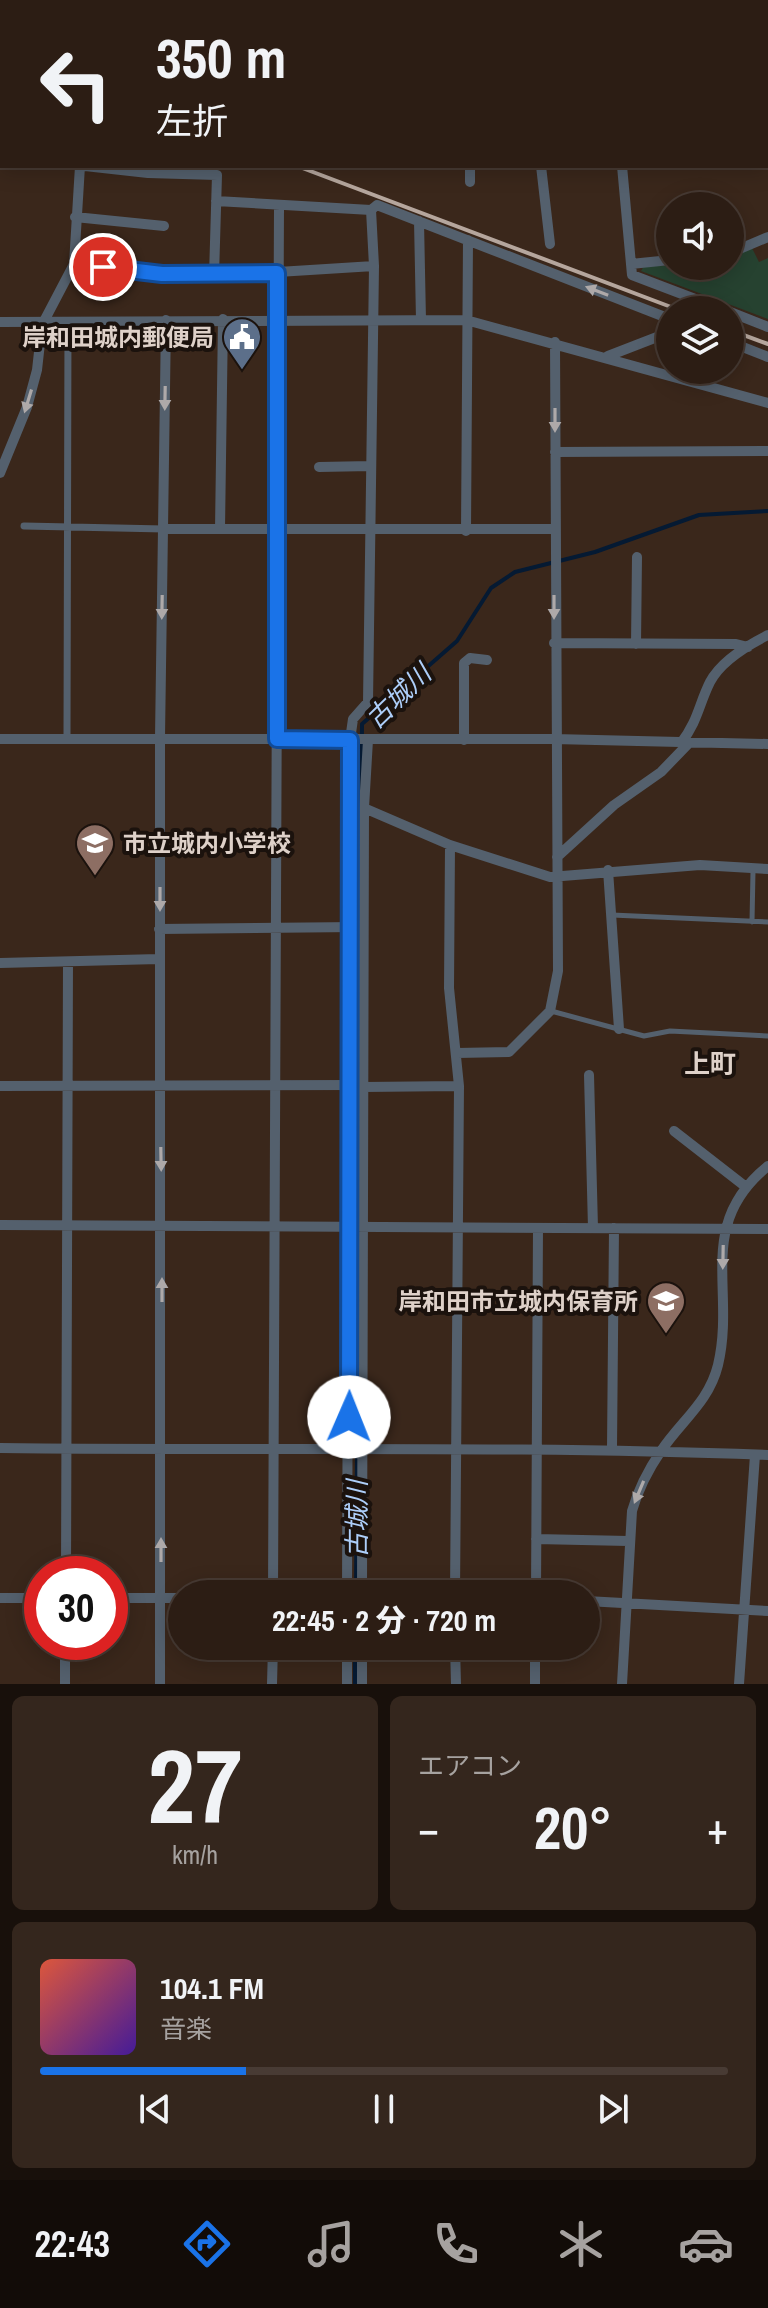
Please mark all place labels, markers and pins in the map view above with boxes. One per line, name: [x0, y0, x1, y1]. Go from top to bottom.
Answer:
pin: [69, 233, 137, 301]
public building icon: 岸和田城内郵便局: [221, 316, 263, 371]
place label: 岸和田城内郵便局: [22, 321, 214, 353]
school or university icon: 市立城内小学校: [74, 822, 116, 877]
place label: 市立城内小学校: [123, 827, 291, 859]
school or university icon: 岸和田市立城内保育所: [645, 1280, 687, 1335]
place label: 岸和田市立城内保育所: [398, 1285, 638, 1317]

